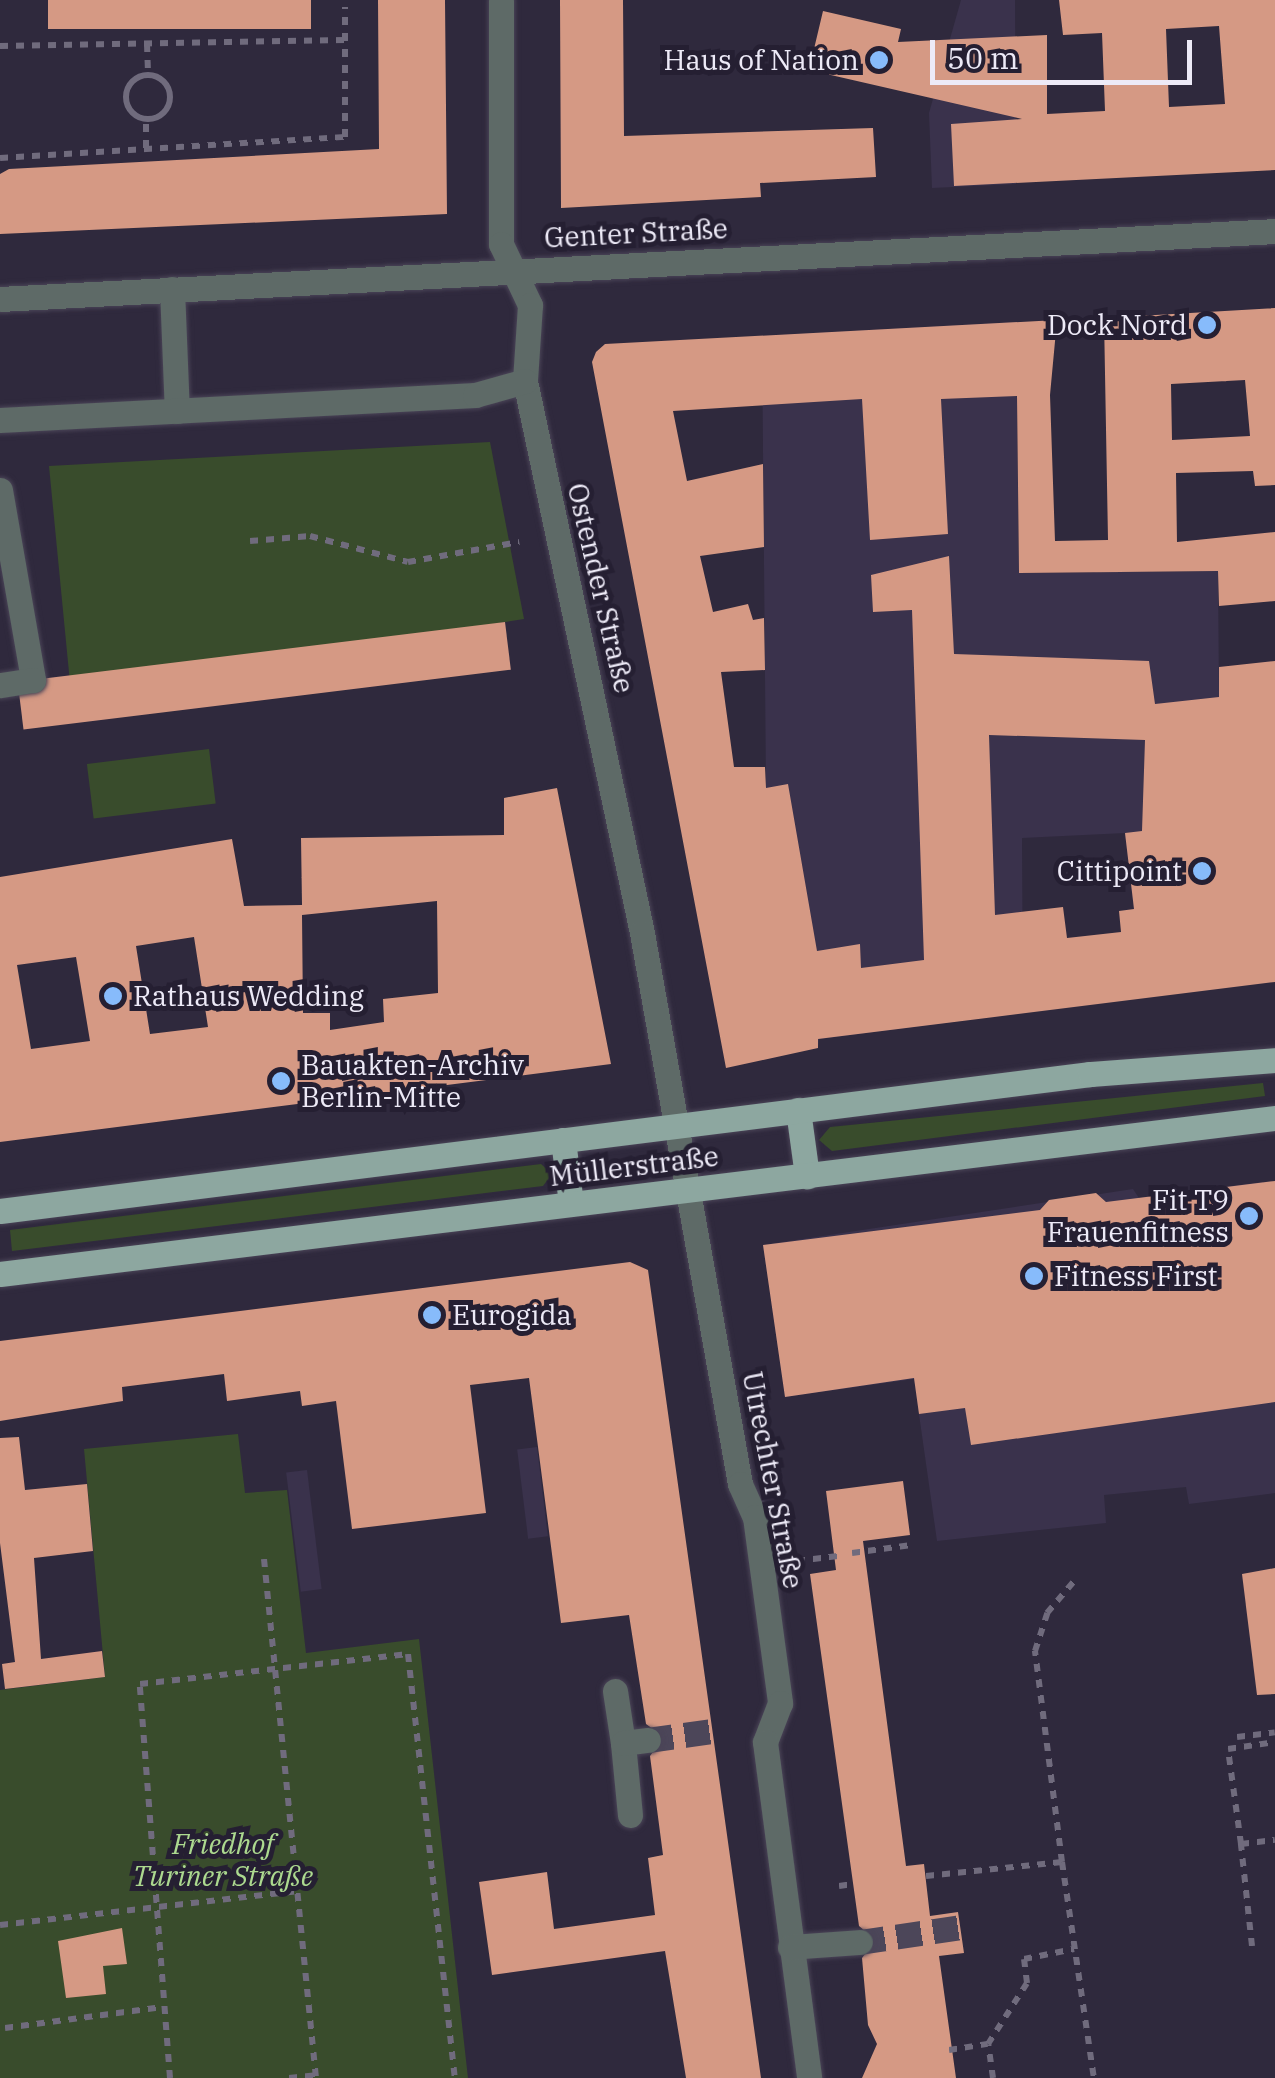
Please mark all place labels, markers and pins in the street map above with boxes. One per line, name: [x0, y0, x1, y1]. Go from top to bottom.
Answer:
place label: Haus of Nation: [664, 43, 859, 77]
marker: Haus of Nation: [868, 49, 890, 71]
place label: Dock Nord: [1047, 308, 1187, 342]
marker: Dock Nord: [1196, 314, 1218, 336]
place label: Cittipoint: [1057, 854, 1182, 888]
marker: Cittipoint: [1191, 860, 1213, 882]
place label: Rathaus Wedding: [133, 979, 364, 1013]
marker: Rathaus Wedding: [102, 985, 124, 1007]
place label: Bauakten-Archiv Berlin-Mitte: [301, 1048, 524, 1114]
marker: Bauakten-Archiv Berlin-Mitte: [270, 1070, 292, 1092]
place label: Fit T9 Frauenfitness: [1047, 1183, 1229, 1249]
marker: Fit T9 Frauenfitness: [1238, 1205, 1260, 1227]
place label: Fitness First: [1054, 1259, 1217, 1293]
marker: Fitness First: [1023, 1265, 1045, 1287]
place label: Eurogida: [452, 1298, 572, 1332]
marker: Eurogida: [421, 1304, 443, 1326]

